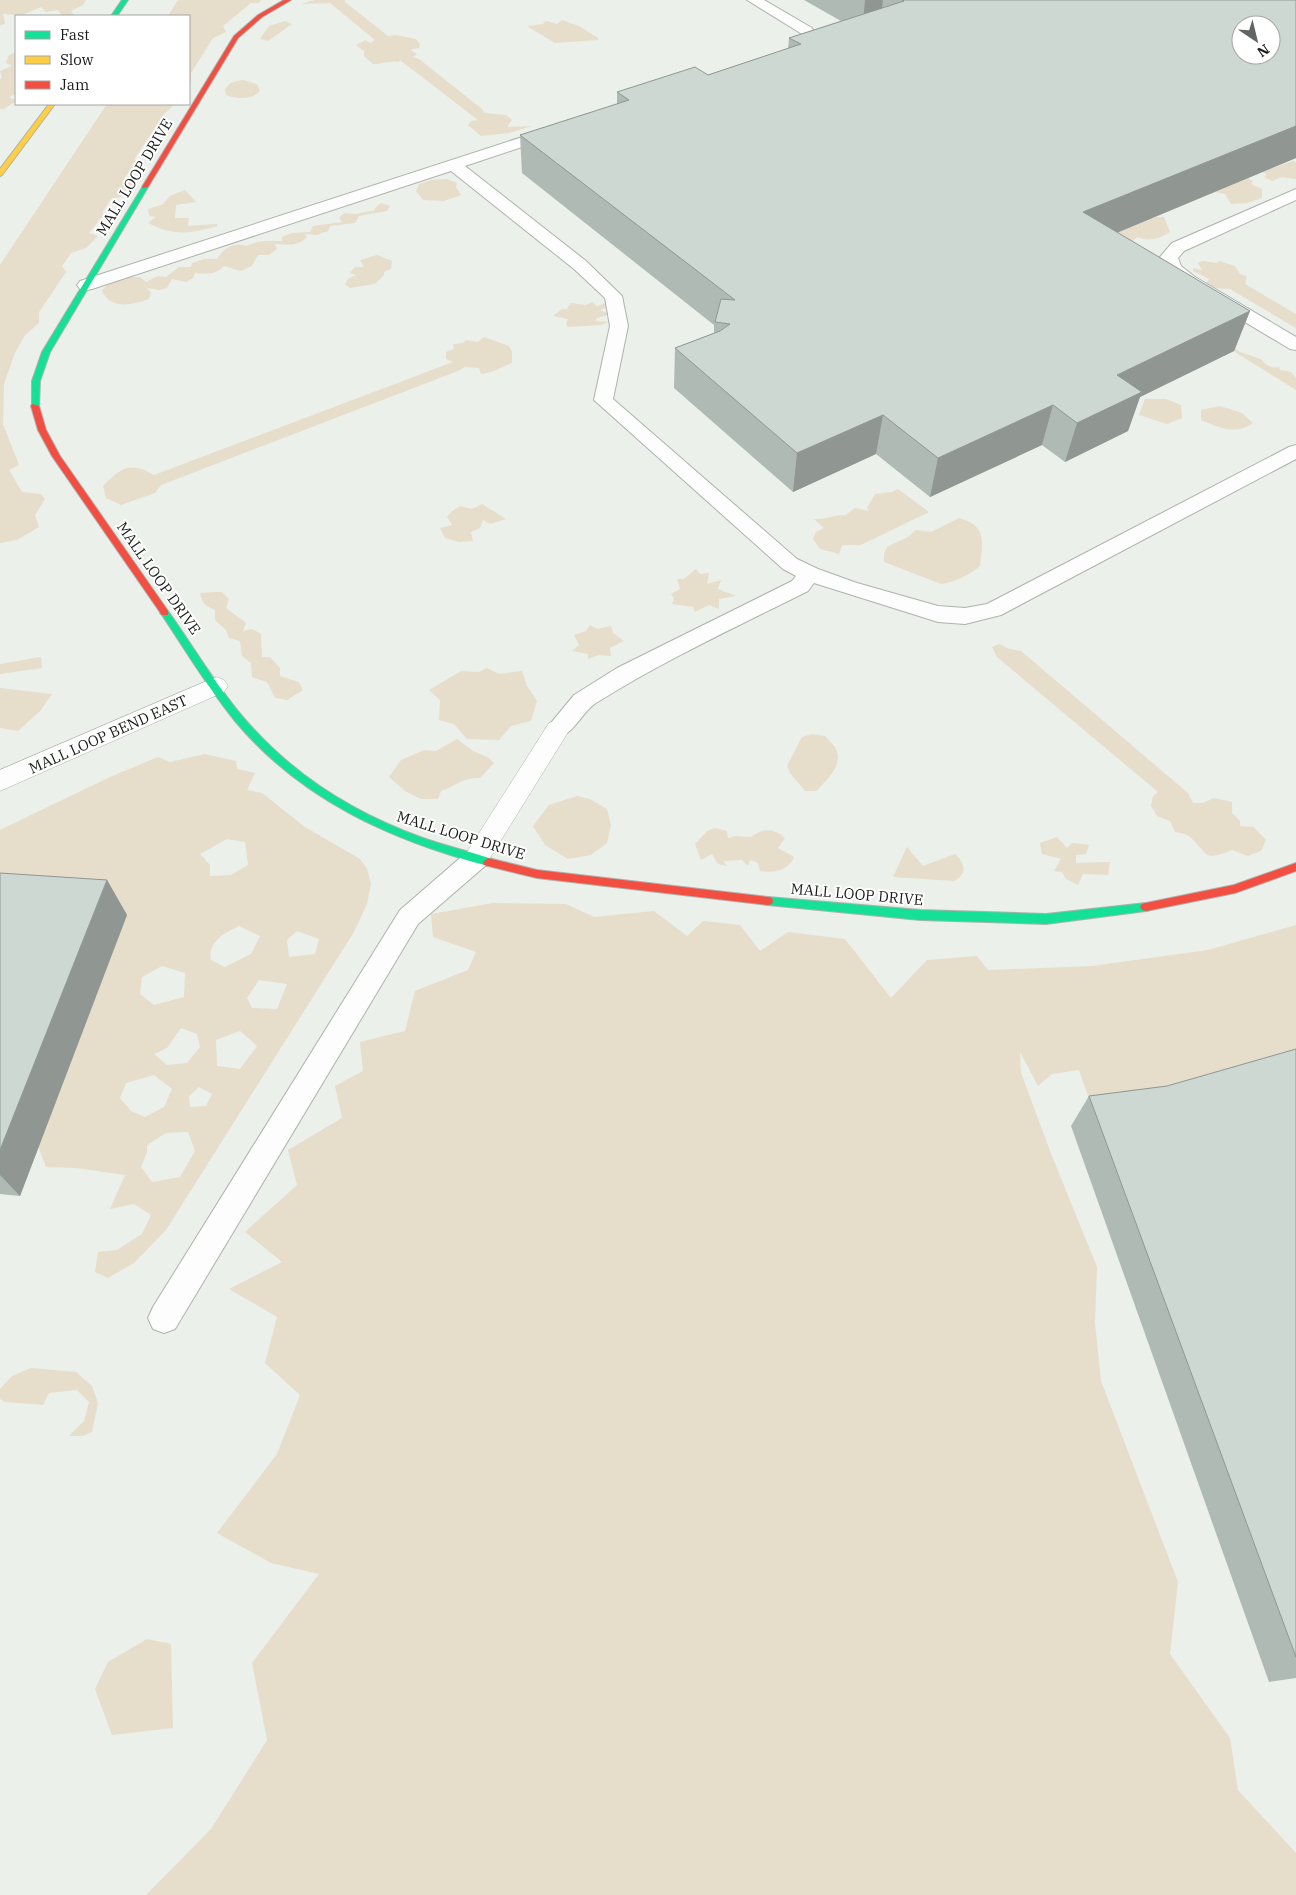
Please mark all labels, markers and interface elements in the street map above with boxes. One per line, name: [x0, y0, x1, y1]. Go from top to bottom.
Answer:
legend: [15, 15, 190, 105]
north arrow: [1231, 15, 1281, 65]
text: Fast: [60, 25, 90, 44]
text: N: [1254, 40, 1273, 61]
text: Slow: [60, 50, 94, 69]
text: Jam: [60, 75, 89, 94]
street label: MALL LOOP DRIVE: [92, 115, 176, 239]
street label: MALL LOOP DRIVE: [113, 518, 205, 638]
street label: MALL LOOP BEND EAST: [26, 690, 190, 778]
street label: MALL LOOP DRIVE: [394, 806, 528, 864]
street label: MALL LOOP DRIVE: [790, 879, 924, 909]

